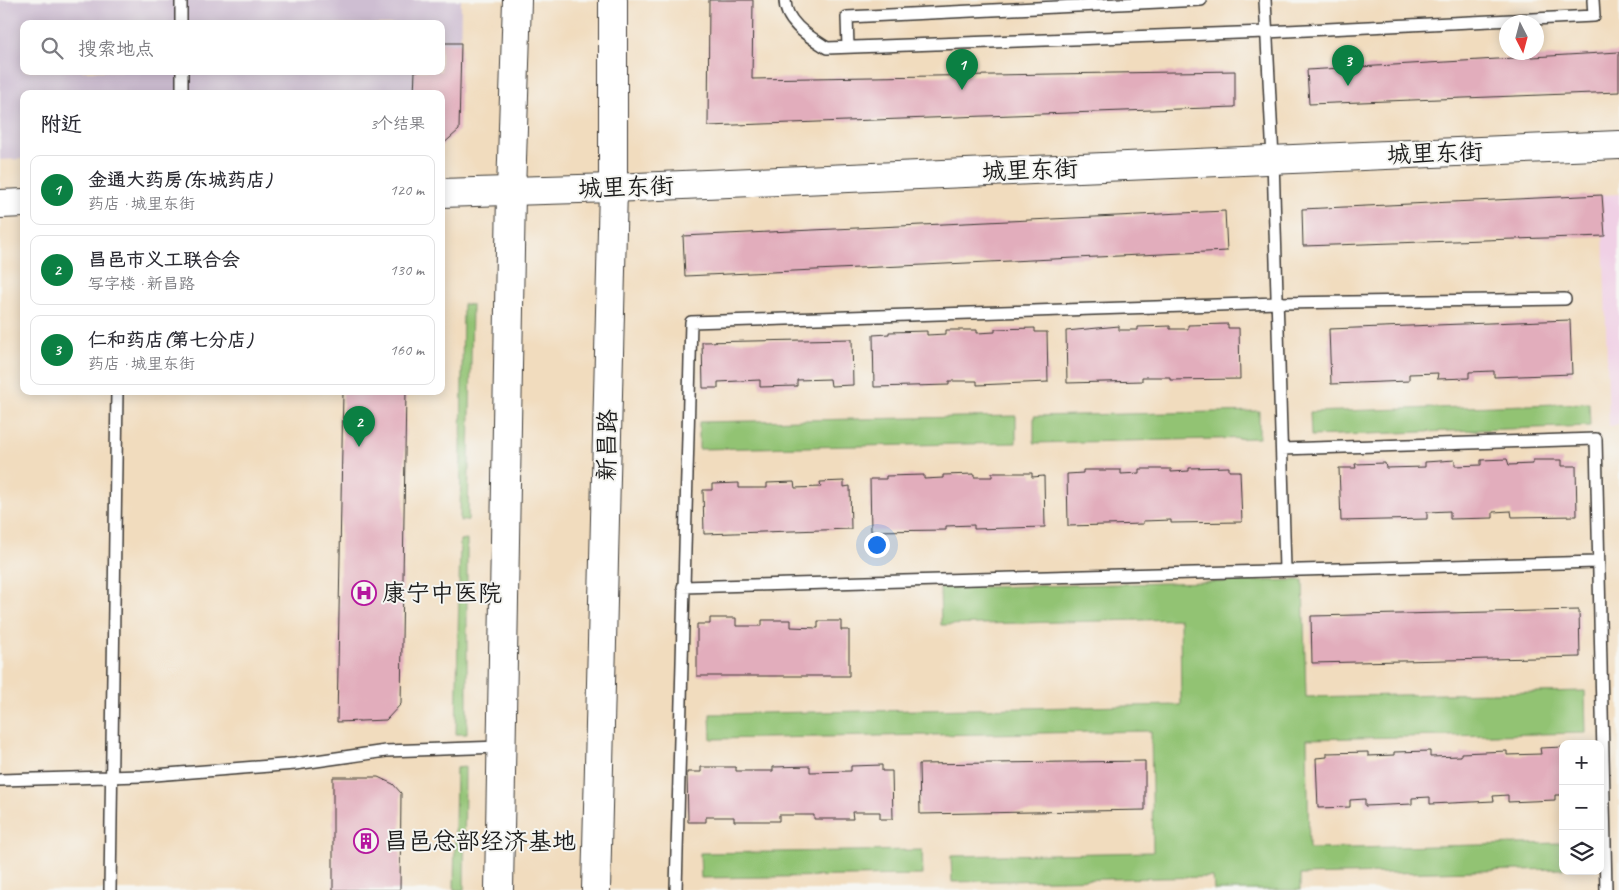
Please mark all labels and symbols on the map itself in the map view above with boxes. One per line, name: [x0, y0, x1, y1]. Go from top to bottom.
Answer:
north arrow: [1499, 15, 1544, 60]
pin: 3: [1332, 45, 1364, 86]
pin: 1: [946, 49, 978, 90]
street label: 城里东街: [1387, 136, 1483, 170]
street label: 城里东街: [982, 153, 1078, 187]
street label: 城里东街: [578, 170, 674, 204]
pin: 2: [343, 406, 375, 447]
street label: 新昌路: [591, 409, 623, 481]
your location: [864, 532, 890, 558]
place label: 康宁中医院: [382, 578, 502, 608]
hospital icon: 康宁中医院: [351, 580, 377, 606]
place label: 昌邑总部经济基地: [384, 826, 576, 856]
building icon: 昌邑总部经济基地: [353, 828, 379, 854]

